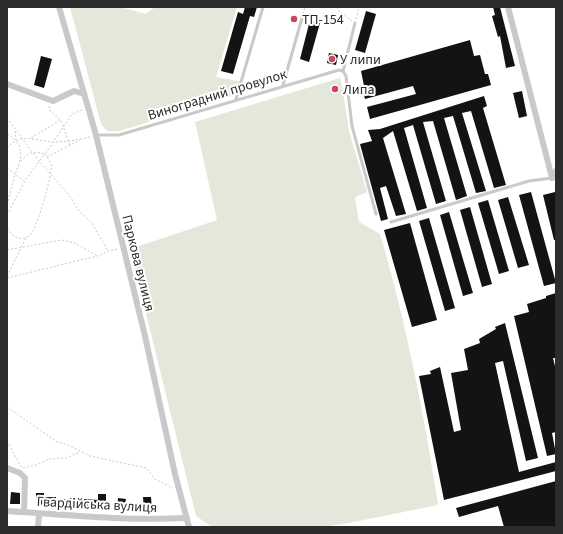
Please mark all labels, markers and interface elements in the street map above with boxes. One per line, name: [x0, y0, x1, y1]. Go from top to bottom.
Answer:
place label: ТП-154: [302, 10, 344, 30]
marker: ТП-154: [289, 14, 299, 24]
place label: У липи: [340, 50, 381, 70]
marker: У липи: [327, 54, 337, 64]
street label: Виноградний провулок: [145, 64, 289, 126]
place label: Липа: [343, 80, 375, 100]
marker: Липа: [330, 84, 340, 94]
street label: Паркова вулиця: [116, 213, 160, 314]
street label: Гвардійська вулиця: [36, 492, 158, 518]

